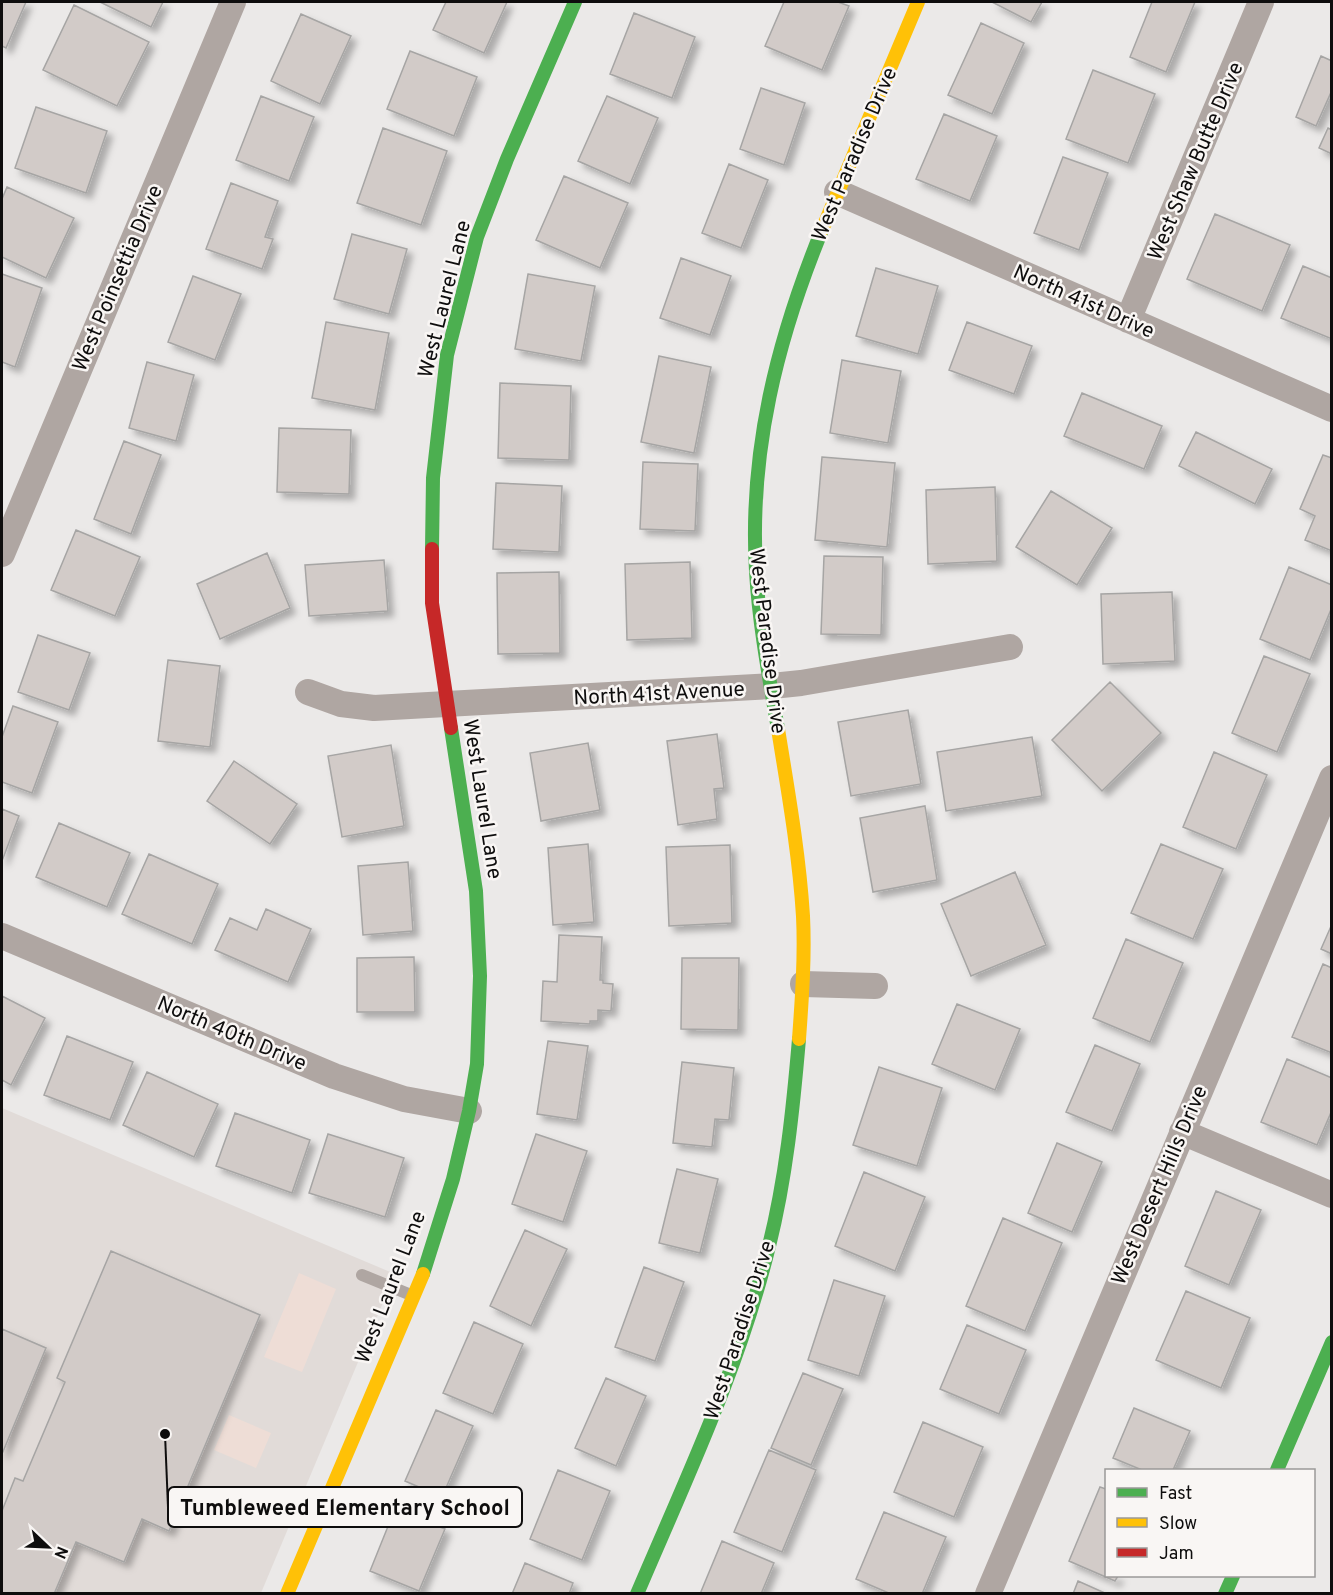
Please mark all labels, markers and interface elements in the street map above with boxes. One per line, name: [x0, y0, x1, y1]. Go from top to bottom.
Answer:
street label: West Shaw Butte Drive: [1142, 58, 1250, 265]
street label: West Paradise Drive: [806, 63, 904, 246]
street label: West Poinsettia Drive: [67, 181, 170, 376]
street label: West Laurel Lane: [413, 218, 478, 381]
street label: North 41st Drive: [1008, 259, 1158, 346]
street label: West Paradise Drive: [742, 547, 791, 736]
street label: North 41st Avenue: [573, 677, 745, 712]
street label: West Laurel Lane: [456, 717, 507, 881]
street label: North 40th Drive: [153, 991, 310, 1078]
street label: West Desert Hills Drive: [1106, 1082, 1215, 1289]
street label: West Laurel Lane: [350, 1207, 433, 1368]
street label: West Paradise Drive: [699, 1237, 782, 1423]
legend: [1105, 1469, 1315, 1577]
text: Fast: [1159, 1483, 1192, 1506]
callout: Tumbleweed Elementary School: [168, 1487, 522, 1527]
text: Tumbleweed Elementary School: [180, 1496, 510, 1523]
text: Slow: [1159, 1513, 1197, 1536]
north arrow: [18, 1517, 78, 1577]
text: N: [49, 1543, 71, 1561]
text: Jam: [1159, 1543, 1194, 1566]

